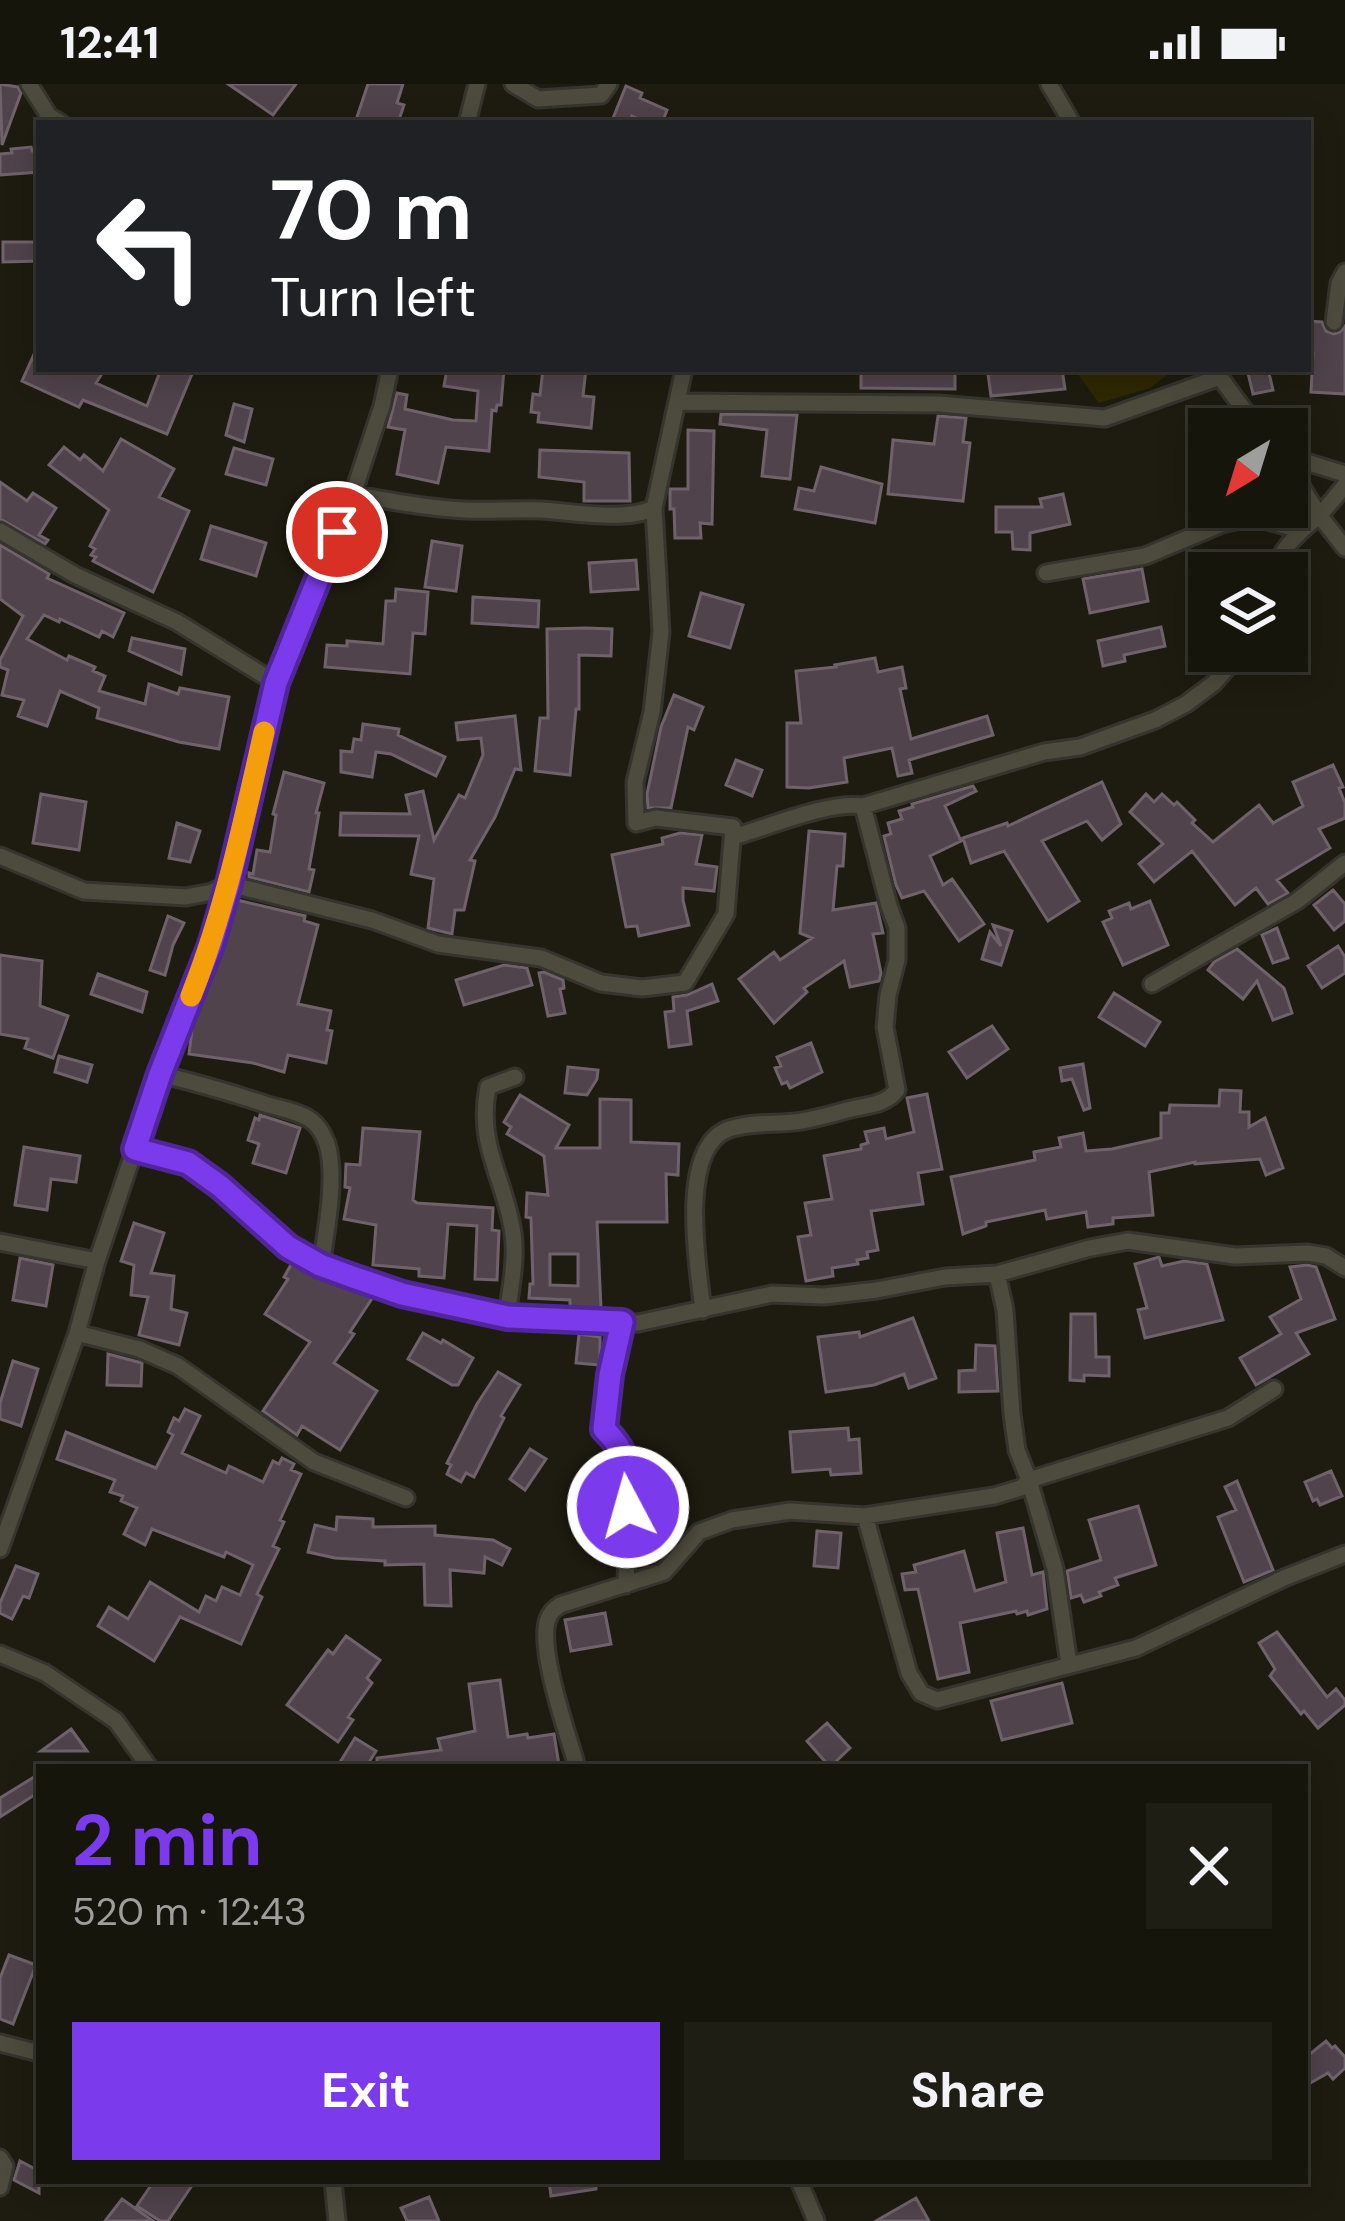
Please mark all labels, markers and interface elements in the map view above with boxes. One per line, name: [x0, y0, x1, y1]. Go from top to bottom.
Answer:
text: 12:41: [60, 13, 159, 72]
text: 70 m: [270, 156, 473, 265]
icon: left: [72, 168, 228, 324]
text: Turn left: [270, 262, 476, 333]
north arrow: [1188, 408, 1308, 528]
map controls: [1188, 408, 1308, 672]
pin: [286, 481, 388, 583]
icon: arrive: [304, 499, 370, 565]
button: layers: [1188, 552, 1308, 672]
position arrow: [565, 1444, 691, 1570]
text: 2 min: [72, 1794, 262, 1887]
button: close: [1146, 1803, 1272, 1929]
text: 520 m · 12:43: [72, 1886, 307, 1937]
button: Exit: [72, 2022, 660, 2160]
button: Share: [684, 2022, 1272, 2160]

